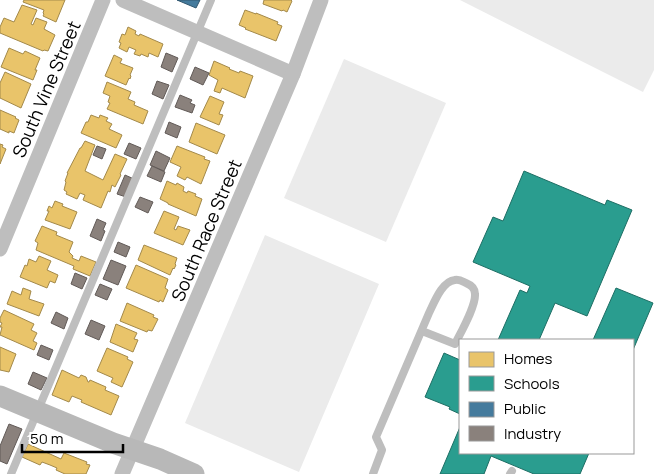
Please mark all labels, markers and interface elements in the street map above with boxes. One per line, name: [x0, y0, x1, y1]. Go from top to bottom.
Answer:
street label: South Vine Street: [6, 17, 86, 161]
street label: South Race Street: [165, 155, 247, 305]
legend: [459, 339, 634, 454]
text: Homes: [504, 348, 553, 369]
text: Schools: [504, 373, 560, 394]
text: Public: [504, 398, 546, 419]
scale bar: [22, 422, 124, 454]
text: Industry: [504, 423, 561, 444]
text: 50 m: [30, 428, 64, 449]

